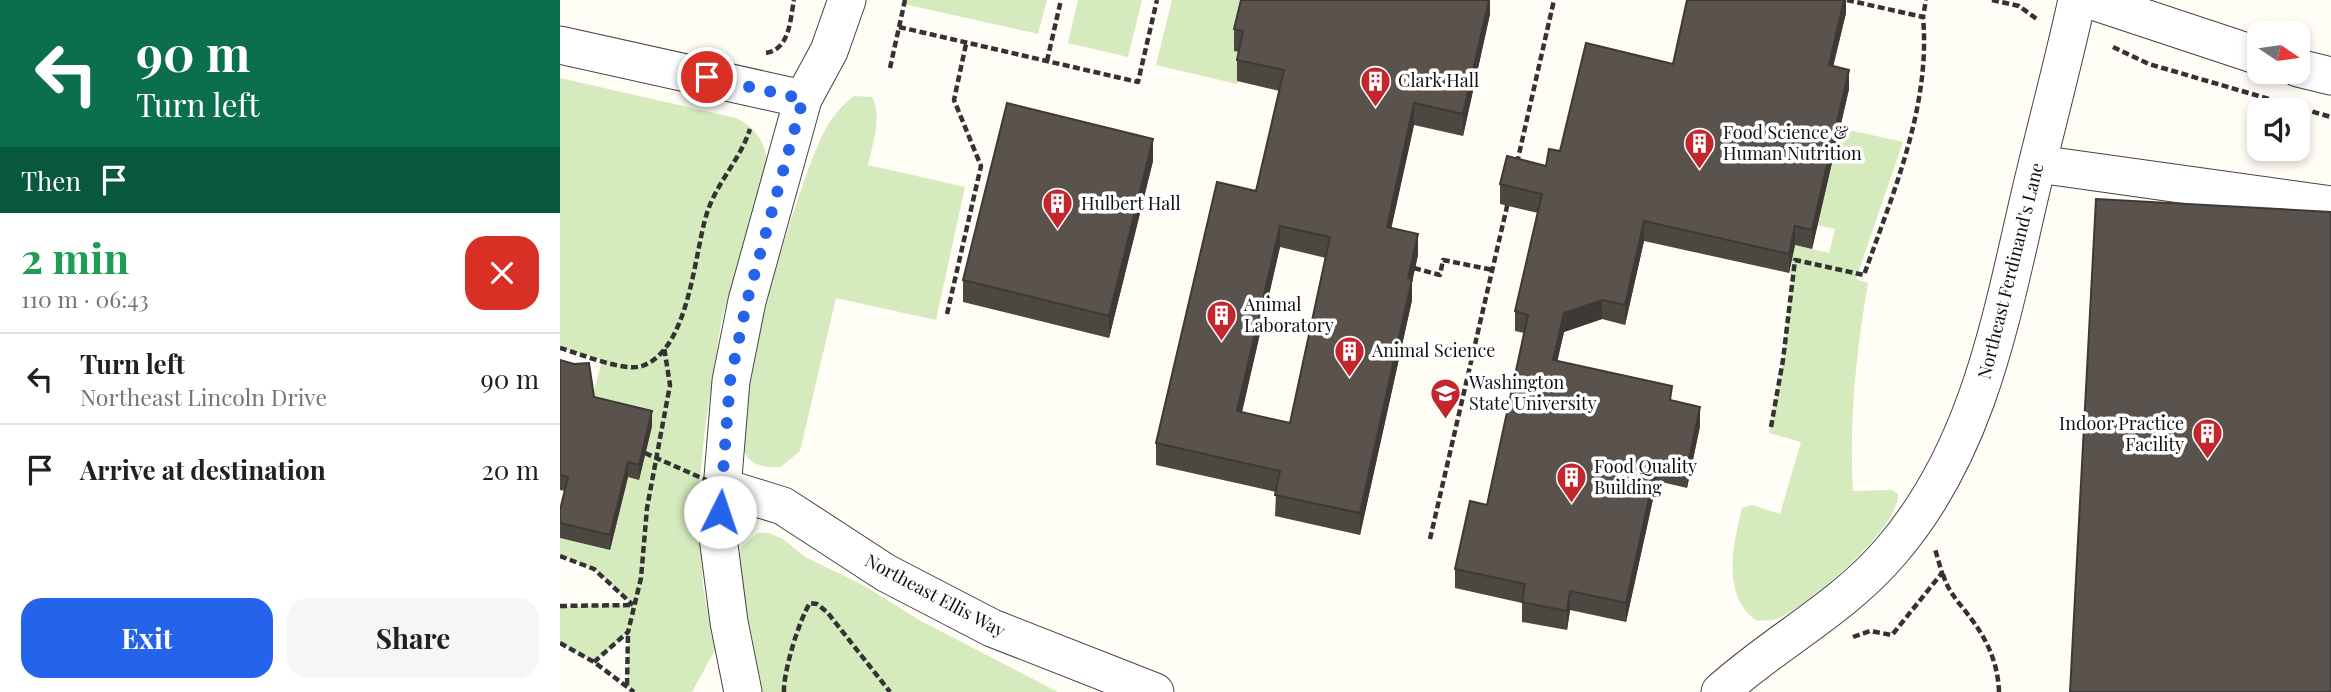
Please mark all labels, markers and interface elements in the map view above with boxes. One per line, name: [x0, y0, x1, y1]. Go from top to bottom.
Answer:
text: 90 m: [136, 19, 250, 84]
north arrow: [2247, 21, 2310, 84]
map controls: [2247, 21, 2310, 161]
icon: left: [21, 28, 112, 119]
pin: [677, 47, 737, 107]
icon: arrive: [688, 58, 726, 96]
building icon: Clark Hall: [1358, 64, 1392, 108]
place label: Clark Hall: [1398, 68, 1479, 92]
text: Turn left: [136, 82, 260, 125]
button: sound: [2247, 98, 2310, 161]
place label: Food Science & Human Nutrition: [1723, 120, 1862, 165]
building icon: Food Science & Human Nutrition: [1683, 126, 1717, 170]
street label: Northeast Ferdinand's Lane: [1971, 160, 2049, 382]
icon: arrive: [95, 161, 133, 199]
text: Then: [21, 163, 81, 198]
building icon: Hulbert Hall: [1041, 187, 1075, 231]
place label: Hulbert Hall: [1081, 191, 1181, 215]
text: 2 min: [21, 229, 129, 285]
button: close: [465, 236, 539, 310]
text: 110 m · 06:43: [21, 283, 149, 314]
place label: Animal Laboratory: [1243, 292, 1334, 337]
building icon: Animal Laboratory: [1204, 298, 1238, 342]
building icon: Animal Science: [1332, 334, 1366, 378]
place label: Animal Science: [1371, 338, 1495, 362]
text: Turn left: [80, 346, 185, 381]
icon: left: [21, 360, 59, 398]
text: 90 m: [481, 361, 539, 396]
place label: Washington State University: [1468, 370, 1597, 415]
school or university icon: Washington State University: [1429, 376, 1463, 420]
text: Northeast Lincoln Drive: [80, 381, 327, 412]
place label: Indoor Practice Facility: [2059, 411, 2184, 456]
building icon: Indoor Practice Facility: [2190, 417, 2224, 461]
icon: arrive: [21, 451, 59, 489]
text: Arrive at destination: [80, 452, 326, 487]
text: 20 m: [481, 452, 539, 487]
place label: Food Quality Building: [1594, 454, 1697, 499]
building icon: Food Quality Building: [1554, 460, 1588, 504]
position arrow: [683, 475, 757, 549]
street label: Northeast Ellis Way: [861, 548, 1010, 642]
button: Exit: [21, 598, 273, 678]
button: Share: [287, 598, 539, 678]

